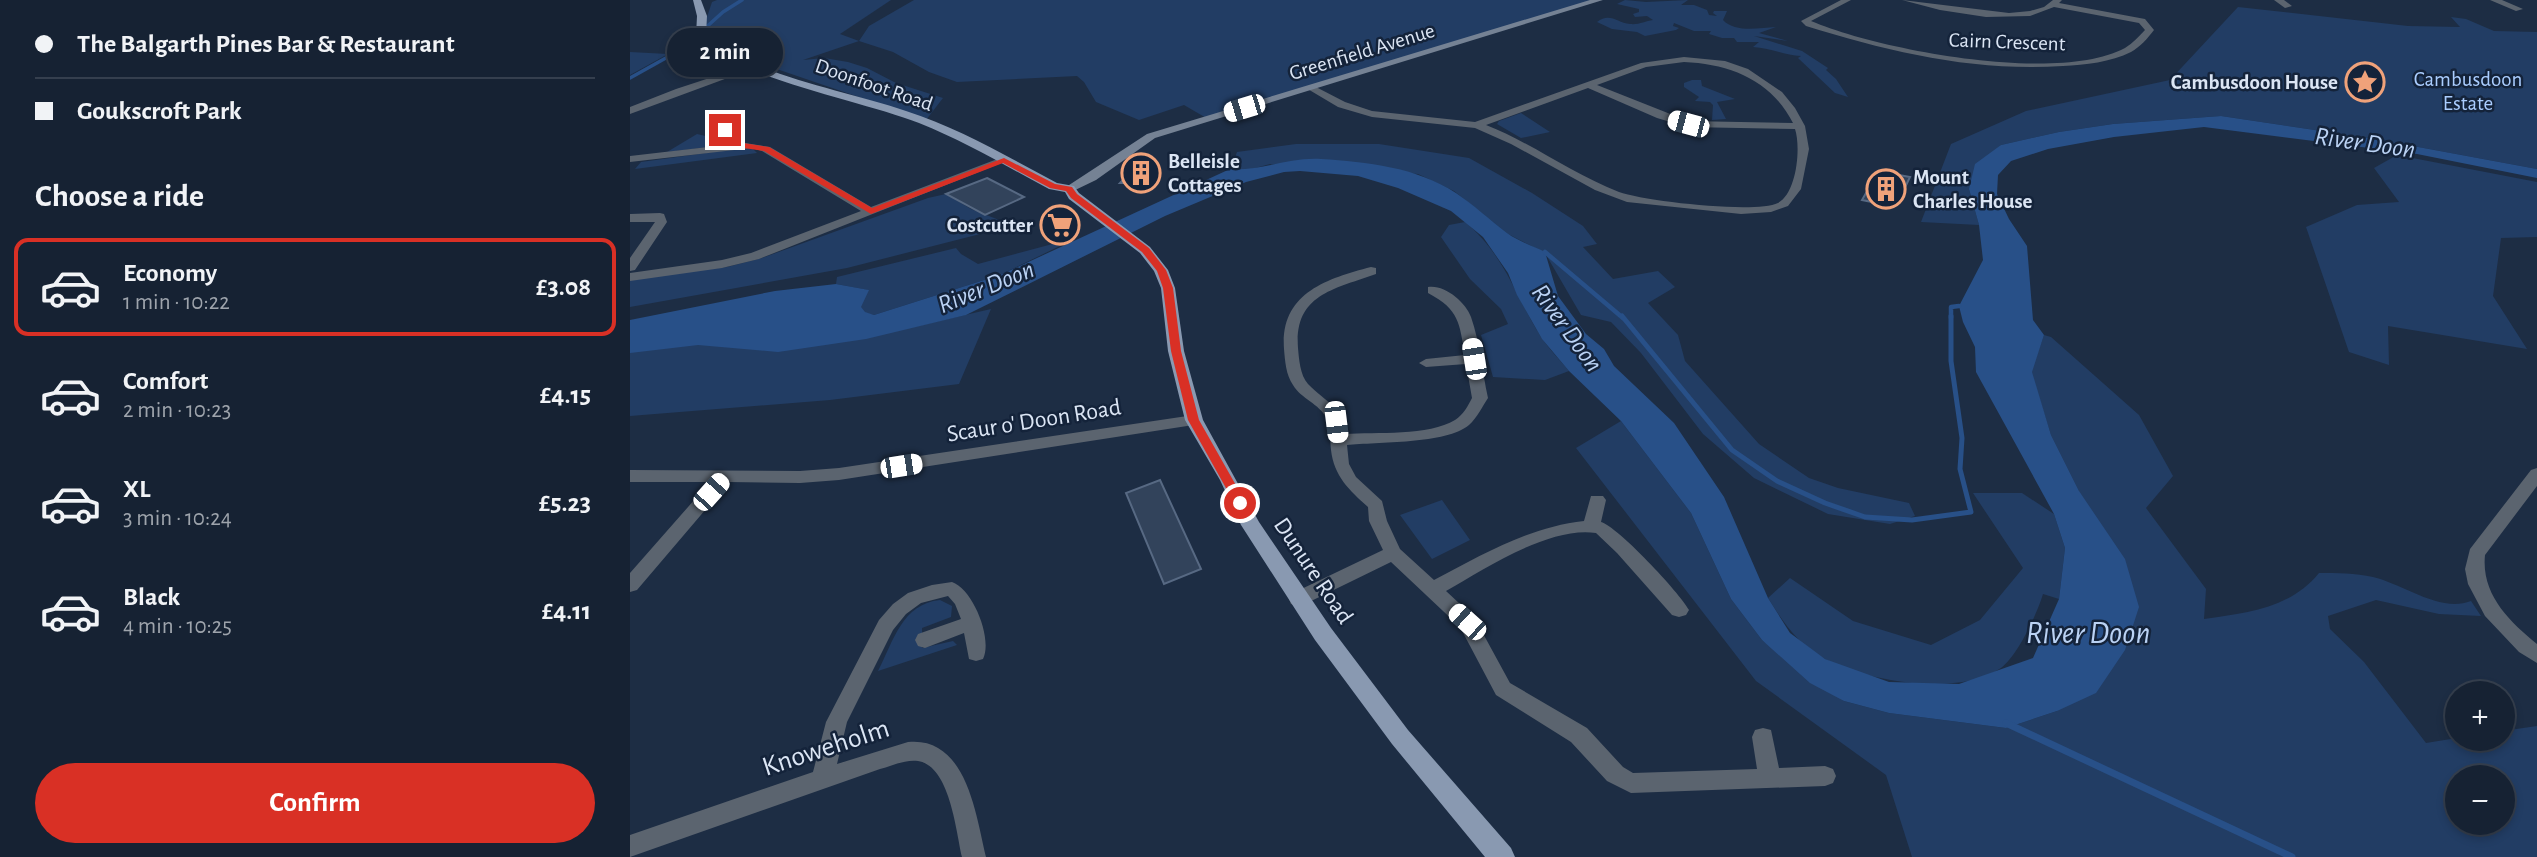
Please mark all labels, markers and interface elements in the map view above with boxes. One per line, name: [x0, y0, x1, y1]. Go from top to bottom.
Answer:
street label: Greenfield Avenue: [1287, 20, 1437, 84]
callout: 2 min: [667, 29, 783, 78]
street label: Cairn Crescent: [1948, 29, 2066, 55]
text: The Balgarth Pines Bar & Restaurant: [77, 31, 454, 57]
text: 2 min: [699, 41, 751, 64]
street label: Doonfoot Road: [812, 55, 936, 115]
place icon: Cambusdoon House: [2344, 61, 2386, 103]
park label: Cambusdoon Estate: [2414, 69, 2522, 114]
place label: Cambusdoon House: [2171, 72, 2338, 93]
car: [1221, 92, 1268, 124]
text: Goukscroft Park: [77, 98, 242, 124]
car: [1665, 108, 1712, 140]
route end: [709, 114, 741, 146]
water label: River Doon: [2313, 123, 2417, 163]
place label: Belleisle Cottages: [1168, 151, 1242, 196]
building icon: Belleisle Cottages: [1120, 152, 1162, 194]
place label: Mount Charles House: [1913, 167, 2032, 212]
building icon: Mount Charles House: [1865, 168, 1907, 210]
text: Choose a ride: [35, 180, 204, 212]
supermarket icon: Costcutter: [1039, 204, 1081, 246]
place label: Costcutter: [947, 215, 1034, 236]
icon: car: [39, 256, 102, 319]
water label: River Doon: [934, 256, 1038, 318]
text: Economy: [123, 260, 217, 286]
text: £3.08: [536, 274, 591, 300]
water label: River Doon: [1527, 279, 1607, 377]
text: 1 min · 10:22: [123, 291, 230, 314]
car: [1461, 337, 1488, 381]
icon: car: [39, 364, 102, 427]
text: Comfort: [123, 368, 208, 394]
text: £4.15: [540, 382, 591, 408]
street label: Scaur o' Doon Road: [945, 395, 1123, 447]
text: 2 min · 10:23: [123, 399, 231, 422]
car: [1324, 400, 1349, 444]
car: [879, 452, 924, 480]
car: [690, 469, 733, 515]
icon: car: [39, 472, 102, 535]
text: XL: [123, 476, 150, 502]
route start: [1224, 487, 1256, 519]
text: £5.23: [539, 490, 591, 516]
text: 3 min · 10:24: [123, 507, 232, 530]
street label: Dunure Road: [1269, 514, 1357, 628]
icon: car: [39, 580, 102, 643]
text: Black: [123, 584, 180, 610]
text: £4.11: [542, 598, 591, 624]
car: [1445, 600, 1490, 644]
text: 4 min · 10:25: [123, 615, 232, 638]
water label: River Doon: [2026, 617, 2150, 649]
map controls: [2445, 681, 2515, 835]
button: +: [2445, 681, 2515, 751]
street label: Knoweholm: [759, 714, 893, 782]
button: Confirm: [35, 763, 595, 843]
button: −: [2445, 765, 2515, 835]

